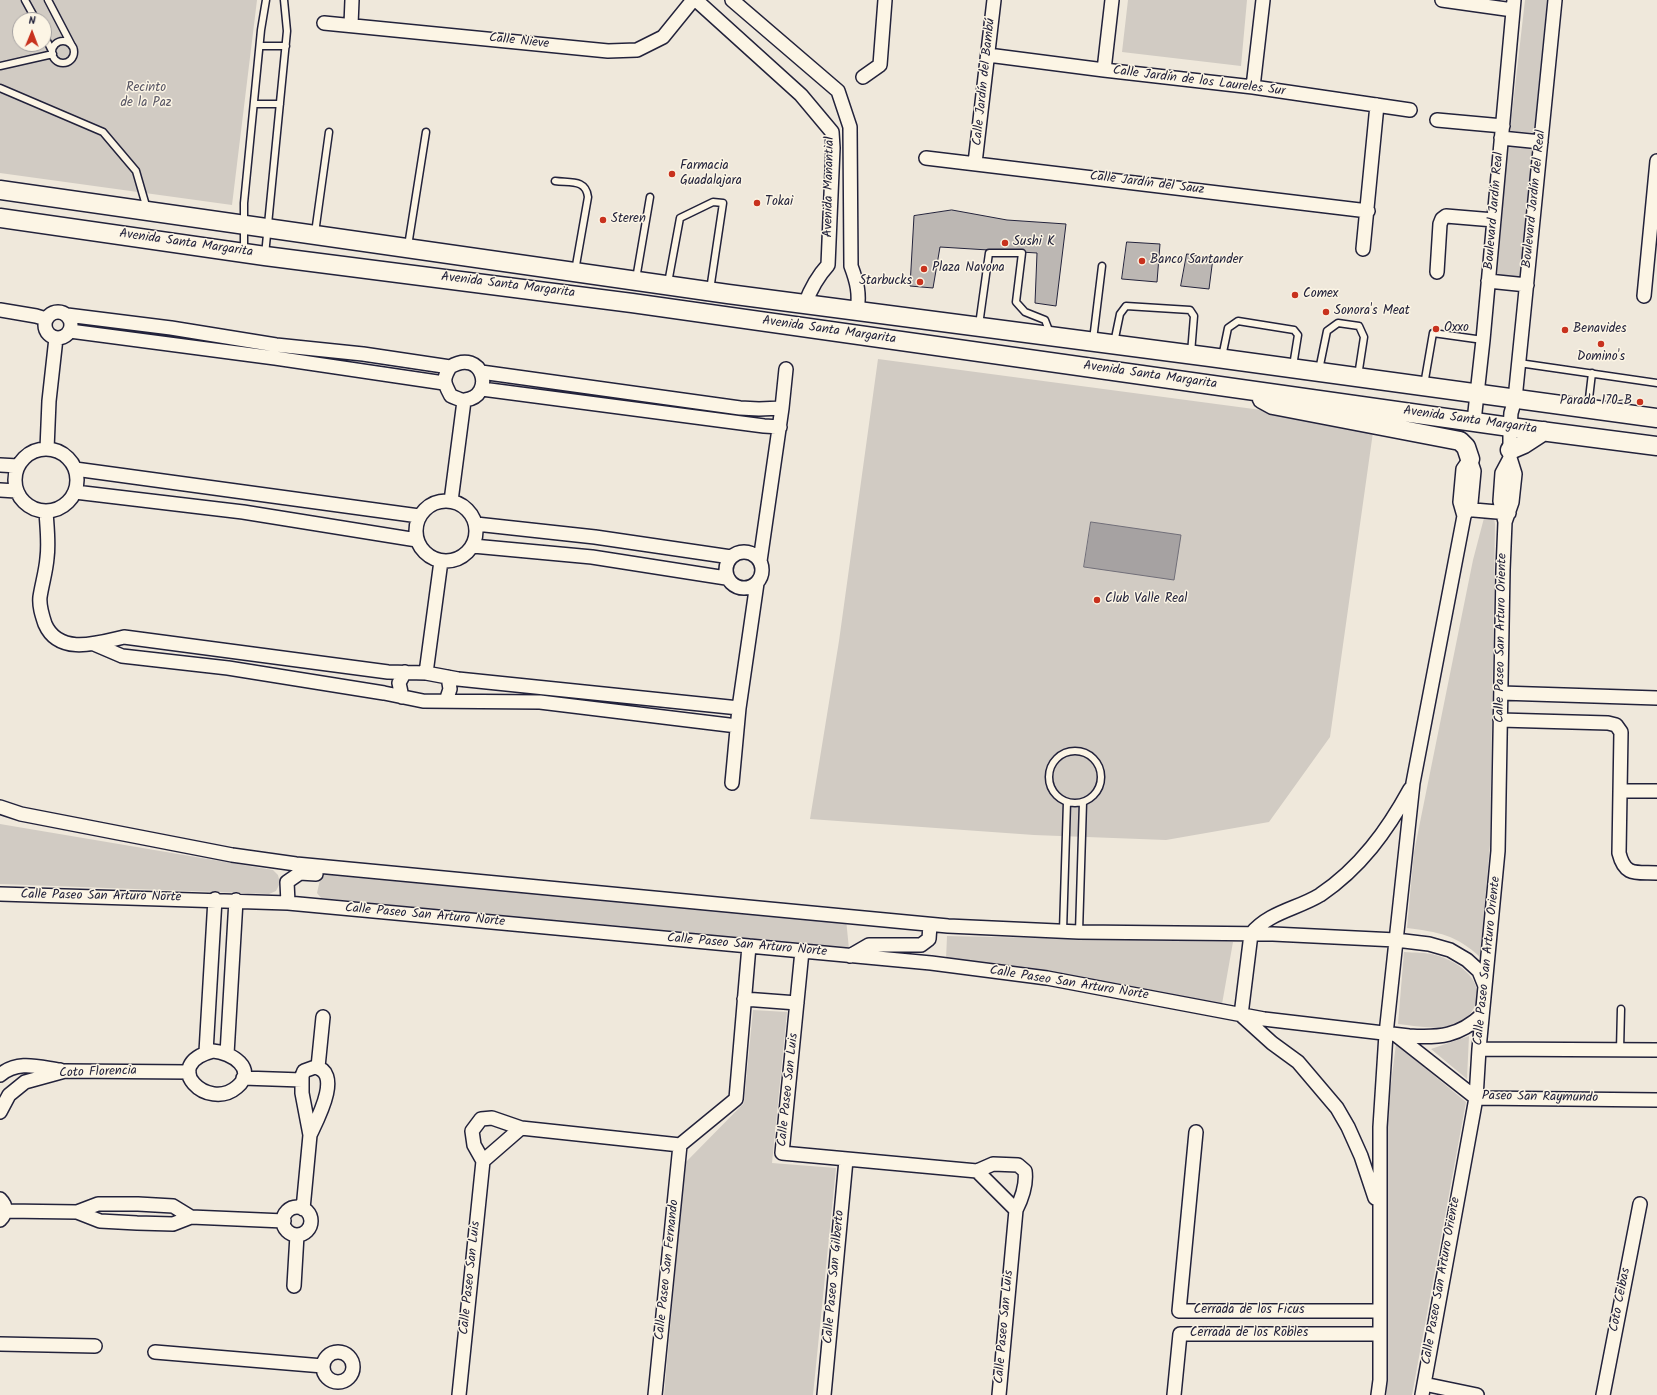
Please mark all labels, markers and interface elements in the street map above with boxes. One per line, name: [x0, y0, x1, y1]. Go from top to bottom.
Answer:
north arrow: [12, 12, 52, 52]
text: N: [29, 12, 36, 30]
street label: Calle Jardín del Bambú: [971, 18, 999, 146]
street label: Calle Nieve: [488, 31, 550, 53]
street label: Calle Jardín de los Laureles Sur: [1112, 64, 1286, 100]
park label: Recinto de la Paz: [121, 81, 171, 112]
street label: Boulevard Jardín del Real: [1520, 129, 1550, 269]
street label: Avenida Manantial: [821, 136, 839, 238]
street label: Boulevard Jardín Real: [1482, 152, 1508, 270]
place label: Farmacia Guadalajara: [680, 159, 742, 190]
marker: Farmacia Guadalajara: [667, 169, 677, 179]
street label: Calle Jardín del Sauz: [1089, 169, 1205, 199]
place label: Tokai: [765, 195, 793, 211]
marker: Tokai: [752, 198, 762, 208]
place label: Steren: [611, 212, 646, 228]
marker: Steren: [598, 215, 608, 225]
street label: Avenida Santa Margarita: [118, 227, 254, 261]
place label: Sushi K: [1013, 235, 1055, 251]
marker: Sushi K: [1000, 238, 1010, 248]
place label: Banco Santander: [1150, 253, 1243, 269]
marker: Banco Santander: [1137, 256, 1147, 266]
place label: Plaza Navona: [932, 261, 1005, 277]
marker: Plaza Navona: [919, 264, 929, 274]
street label: Avenida Santa Margarita: [440, 270, 576, 302]
place label: Starbucks: [859, 274, 912, 290]
marker: Starbucks: [915, 277, 925, 287]
place label: Comex: [1303, 287, 1338, 303]
marker: Comex: [1290, 290, 1300, 300]
place label: Sonora's Meat: [1334, 304, 1410, 320]
marker: Sonora's Meat: [1321, 307, 1331, 317]
street label: Avenida Santa Margarita: [761, 314, 897, 348]
place label: Oxxo: [1444, 321, 1469, 337]
place label: Benavides: [1573, 322, 1627, 338]
marker: Oxxo: [1431, 324, 1441, 334]
marker: Benavides: [1560, 325, 1570, 335]
marker: Domino's: [1596, 339, 1606, 349]
place label: Domino's: [1577, 350, 1625, 366]
street label: Avenida Santa Margarita: [1082, 359, 1218, 393]
place label: Parada 170-B: [1560, 394, 1632, 410]
marker: Parada 170-B: [1635, 397, 1645, 407]
street label: Avenida Santa Margarita: [1402, 404, 1538, 438]
street label: Calle Paseo San Arturo Oriente: [1493, 553, 1511, 723]
place label: Club Valle Real: [1105, 592, 1187, 608]
marker: Club Valle Real: [1092, 595, 1102, 605]
street label: Calle Paseo San Arturo Oriente: [1471, 876, 1505, 1046]
street label: Calle Paseo San Arturo Norte: [20, 888, 182, 906]
street label: Calle Paseo San Arturo Norte: [344, 901, 506, 931]
street label: Calle Paseo San Arturo Norte: [666, 931, 828, 961]
street label: Calle Paseo San Arturo Norte: [988, 964, 1150, 1004]
street label: Calle Paseo San Luis: [775, 1032, 803, 1148]
street label: Coto Florencia: [59, 1064, 137, 1082]
street label: Paseo San Raymundo: [1482, 1089, 1598, 1107]
street label: Calle Paseo San Arturo Oriente: [1420, 1196, 1464, 1366]
street label: Calle Paseo San Fernando: [653, 1199, 683, 1341]
street label: Calle Paseo San Gilberto: [821, 1209, 849, 1345]
street label: Calle Paseo San Luis: [457, 1220, 485, 1336]
street label: Coto Ceibas: [1607, 1267, 1635, 1333]
street label: Calle Paseo San Luis: [992, 1269, 1018, 1385]
street label: Cerrada de los Ficus: [1194, 1303, 1304, 1319]
street label: Cerrada de los Robles: [1190, 1326, 1308, 1342]

